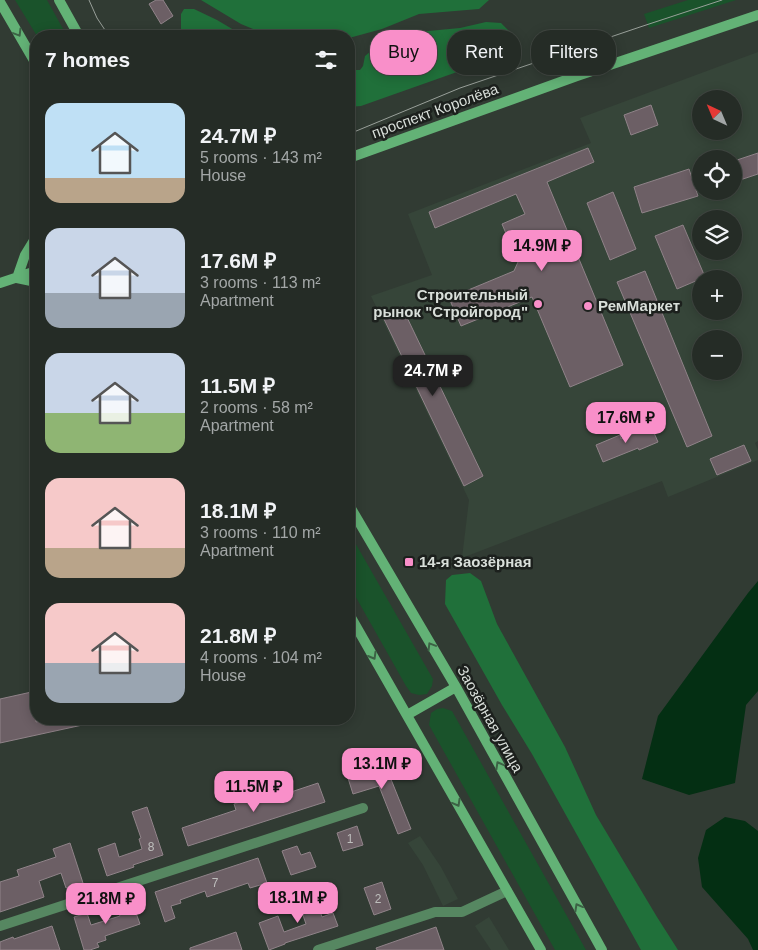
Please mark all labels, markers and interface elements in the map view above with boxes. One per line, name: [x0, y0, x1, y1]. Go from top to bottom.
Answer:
one-way arrow: [12, 28, 22, 37]
chip: Buy: [370, 30, 437, 75]
chip: Rent: [447, 30, 521, 75]
chip: Filters: [531, 30, 616, 75]
icon: filters: [312, 46, 340, 74]
text: 7 homes: [45, 48, 130, 71]
street label: проспект Королёва: [369, 80, 501, 141]
north arrow: [692, 90, 742, 140]
map controls: [692, 90, 742, 380]
icon: home: [85, 123, 145, 183]
text: 24.7M ₽: [200, 124, 276, 147]
text: 5 rooms · 143 m²: [200, 149, 322, 166]
button: locate: [692, 150, 742, 200]
text: House: [200, 167, 246, 184]
button: layers: [692, 210, 742, 260]
pin: 14.9M ₽: [496, 230, 588, 272]
text: 14.9M ₽: [513, 237, 571, 254]
icon: home: [85, 248, 145, 308]
text: 17.6M ₽: [200, 249, 276, 272]
button: +: [692, 270, 742, 320]
text: 3 rooms · 113 m²: [200, 274, 321, 291]
place label: Строительный рынок "Стройгород": [373, 286, 528, 320]
text: Apartment: [200, 292, 274, 309]
place label: РемМаркет: [598, 297, 680, 314]
marker: Строительный рынок "Стройгород": [532, 298, 544, 310]
marker: РемМаркет: [582, 300, 594, 312]
button: −: [692, 330, 742, 380]
pin: 24.7M ₽: [387, 354, 479, 397]
text: 24.7M ₽: [404, 362, 462, 379]
icon: home: [85, 373, 145, 433]
text: 11.5M ₽: [200, 374, 275, 397]
text: 2 rooms · 58 m²: [200, 399, 313, 416]
pin: 17.6M ₽: [580, 402, 672, 444]
text: 17.6M ₽: [597, 409, 655, 426]
text: Apartment: [200, 417, 274, 434]
icon: home: [85, 498, 145, 558]
text: 18.1M ₽: [200, 499, 276, 522]
text: 3 rooms · 110 m²: [200, 524, 321, 541]
text: Apartment: [200, 542, 274, 559]
place label: 14-я Заозёрная: [419, 553, 531, 570]
marker: 14-я Заозёрная: [403, 556, 415, 568]
icon: home: [85, 623, 145, 683]
text: 21.8M ₽: [200, 624, 276, 647]
one-way arrow: [427, 642, 437, 651]
text: 4 rooms · 104 m²: [200, 649, 322, 666]
one-way arrow: [367, 651, 377, 660]
street label: Заозёрная улица: [454, 662, 527, 776]
text: House: [200, 667, 246, 684]
pin: 13.1M ₽: [336, 748, 428, 790]
text: 13.1M ₽: [353, 755, 411, 772]
one-way arrow: [495, 762, 505, 771]
pin: 11.5M ₽: [208, 770, 300, 813]
text: 11.5M ₽: [225, 778, 283, 795]
one-way arrow: [451, 798, 461, 807]
house number: 1: [347, 832, 354, 846]
house number: 8: [148, 840, 155, 854]
house number: 7: [212, 876, 219, 890]
pin: 21.8M ₽: [60, 882, 152, 925]
pin: 18.1M ₽: [252, 882, 344, 924]
text: 18.1M ₽: [269, 889, 327, 906]
text: 21.8M ₽: [77, 890, 135, 907]
house number: 2: [375, 892, 382, 906]
one-way arrow: [574, 904, 584, 913]

